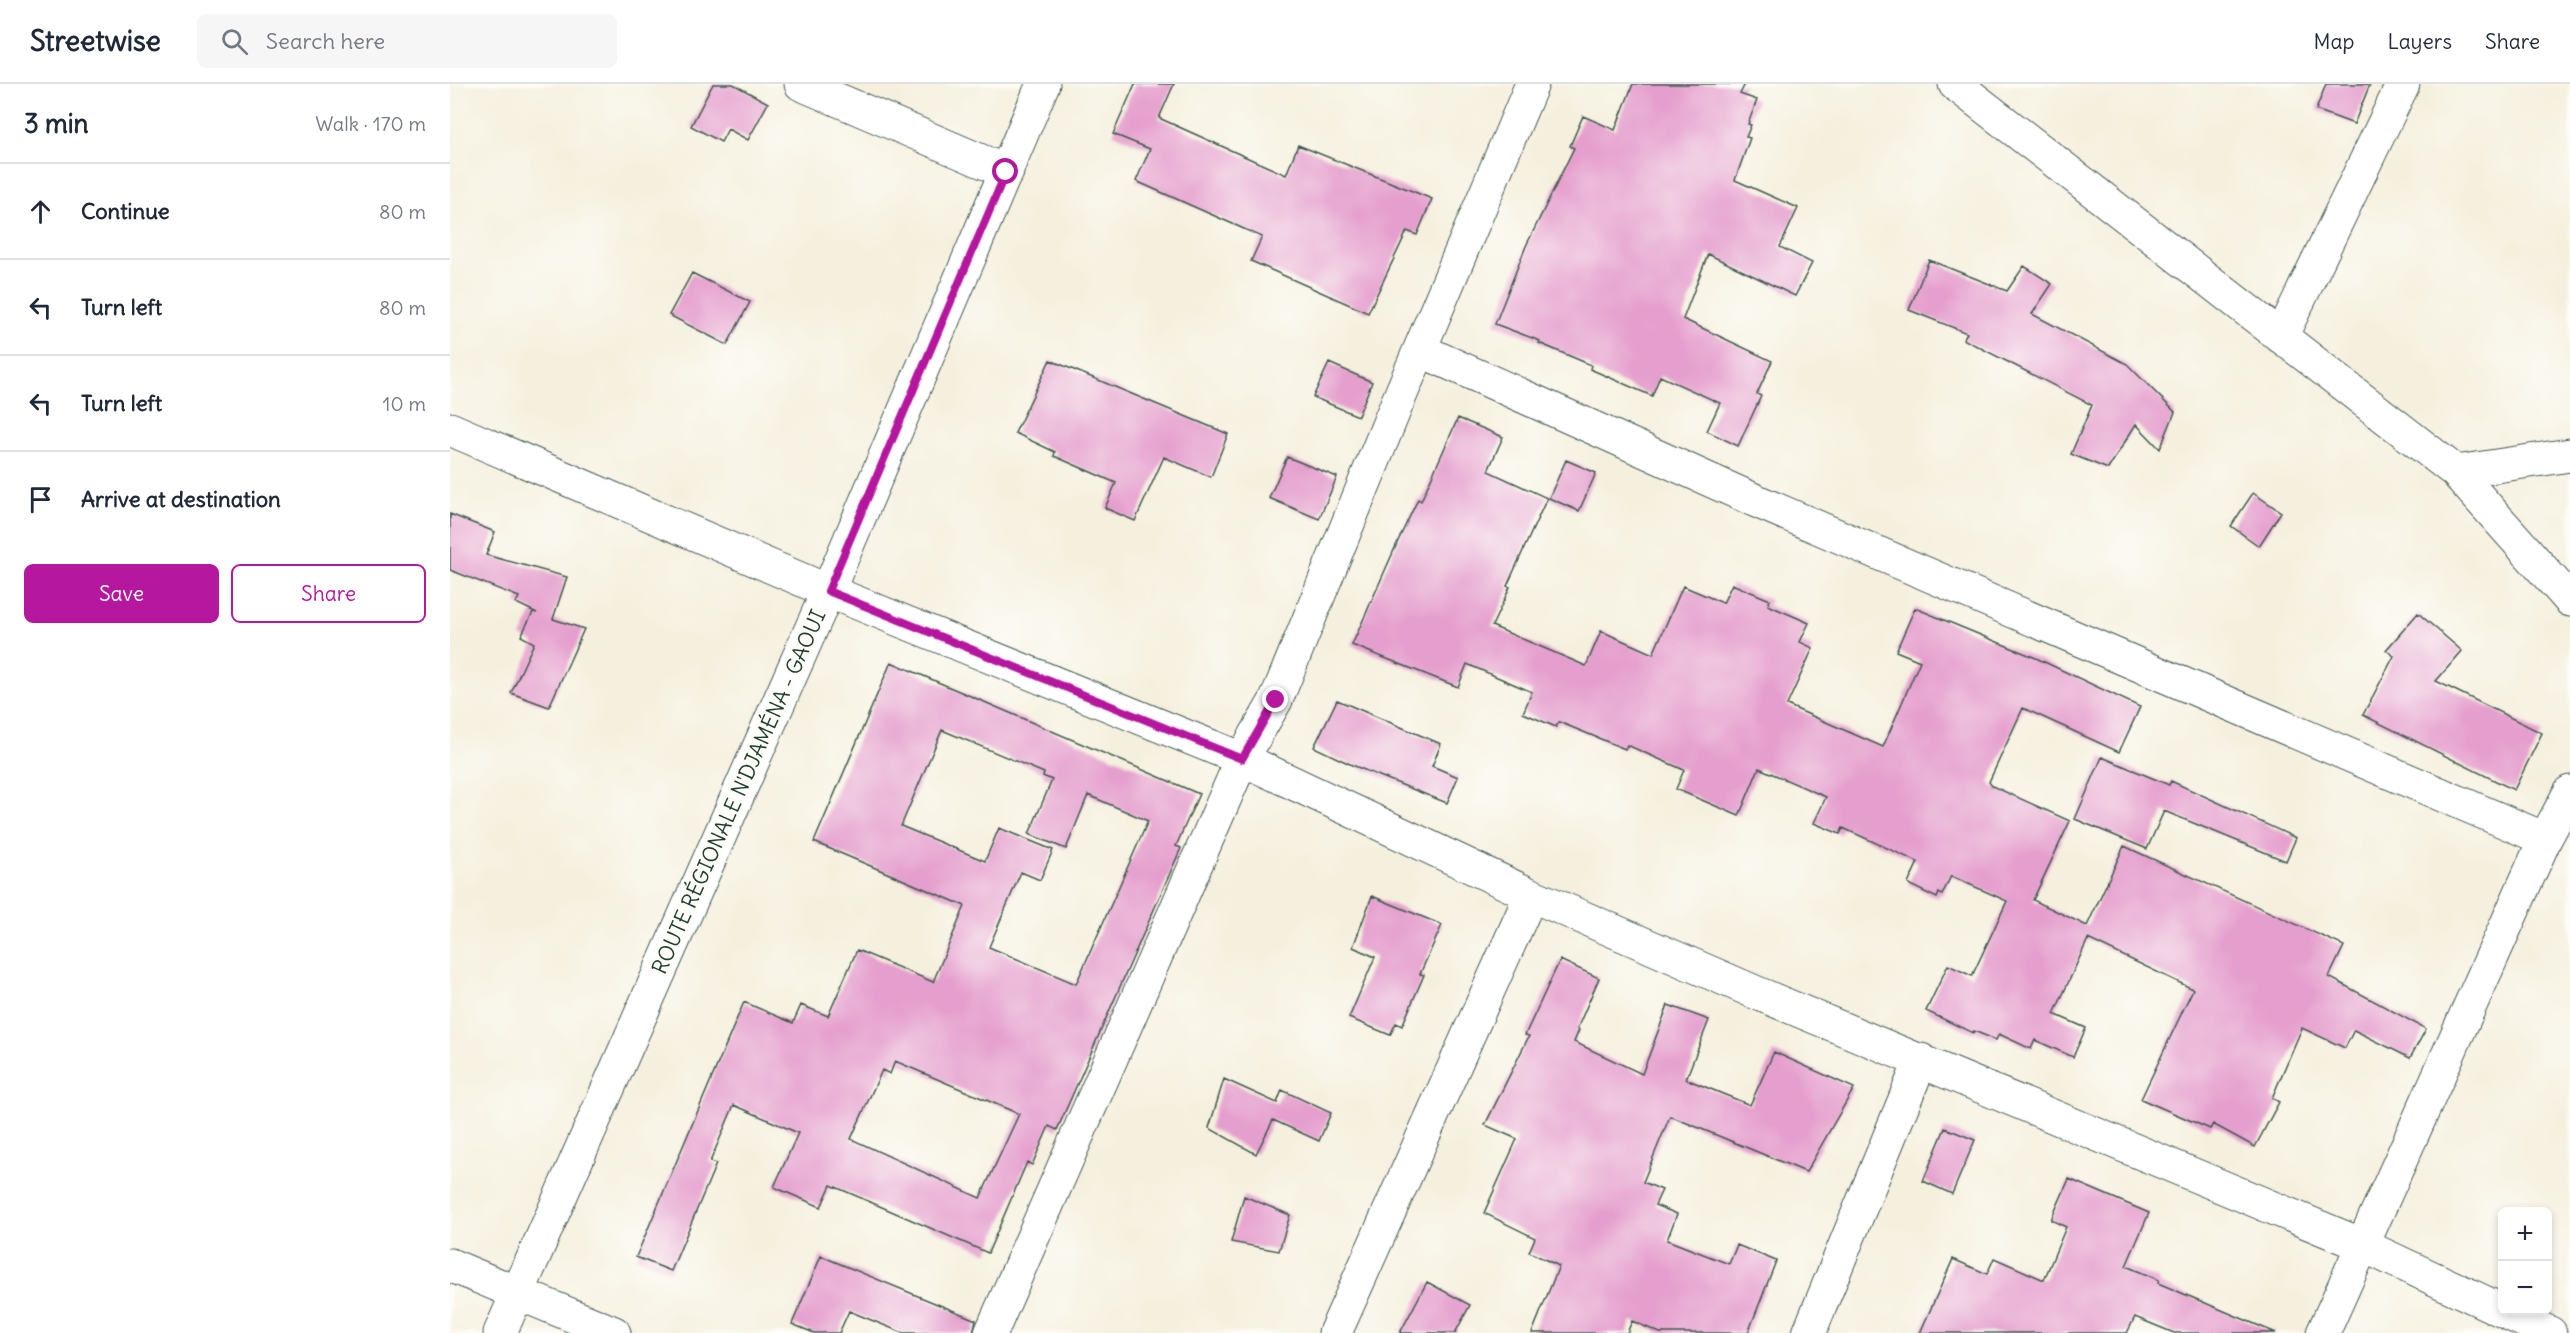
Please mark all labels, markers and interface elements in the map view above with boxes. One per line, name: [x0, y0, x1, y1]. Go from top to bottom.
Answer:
search box: [197, 14, 617, 68]
text: Streetwise: [30, 23, 161, 59]
icon: search: [218, 25, 251, 58]
text: Search here: [266, 27, 385, 55]
text: Map: [2314, 28, 2354, 55]
text: Layers: [2387, 28, 2452, 55]
text: Share: [2485, 28, 2540, 55]
text: 3 min: [24, 107, 89, 140]
text: Walk · 170 m: [315, 111, 426, 136]
route start: [992, 158, 1018, 184]
icon: ahead: [24, 195, 57, 228]
text: Continue: [81, 197, 170, 225]
text: 80 m: [379, 199, 426, 224]
icon: left: [24, 291, 57, 324]
text: Turn left: [81, 293, 162, 321]
text: 80 m: [379, 295, 426, 320]
icon: left: [24, 387, 57, 420]
text: Turn left: [81, 389, 162, 417]
text: 10 m: [383, 391, 426, 416]
icon: arrive: [24, 483, 57, 516]
text: Arrive at destination: [81, 485, 281, 513]
button: Save: [24, 564, 219, 623]
button: Share: [231, 564, 426, 623]
street label: ROUTE RÉGIONALE N'DJAMÉNA - GAOUI: [646, 605, 831, 978]
route end: [1262, 686, 1288, 712]
map controls: [2498, 1207, 2552, 1315]
button: +: [2498, 1207, 2552, 1261]
button: −: [2498, 1261, 2552, 1315]

